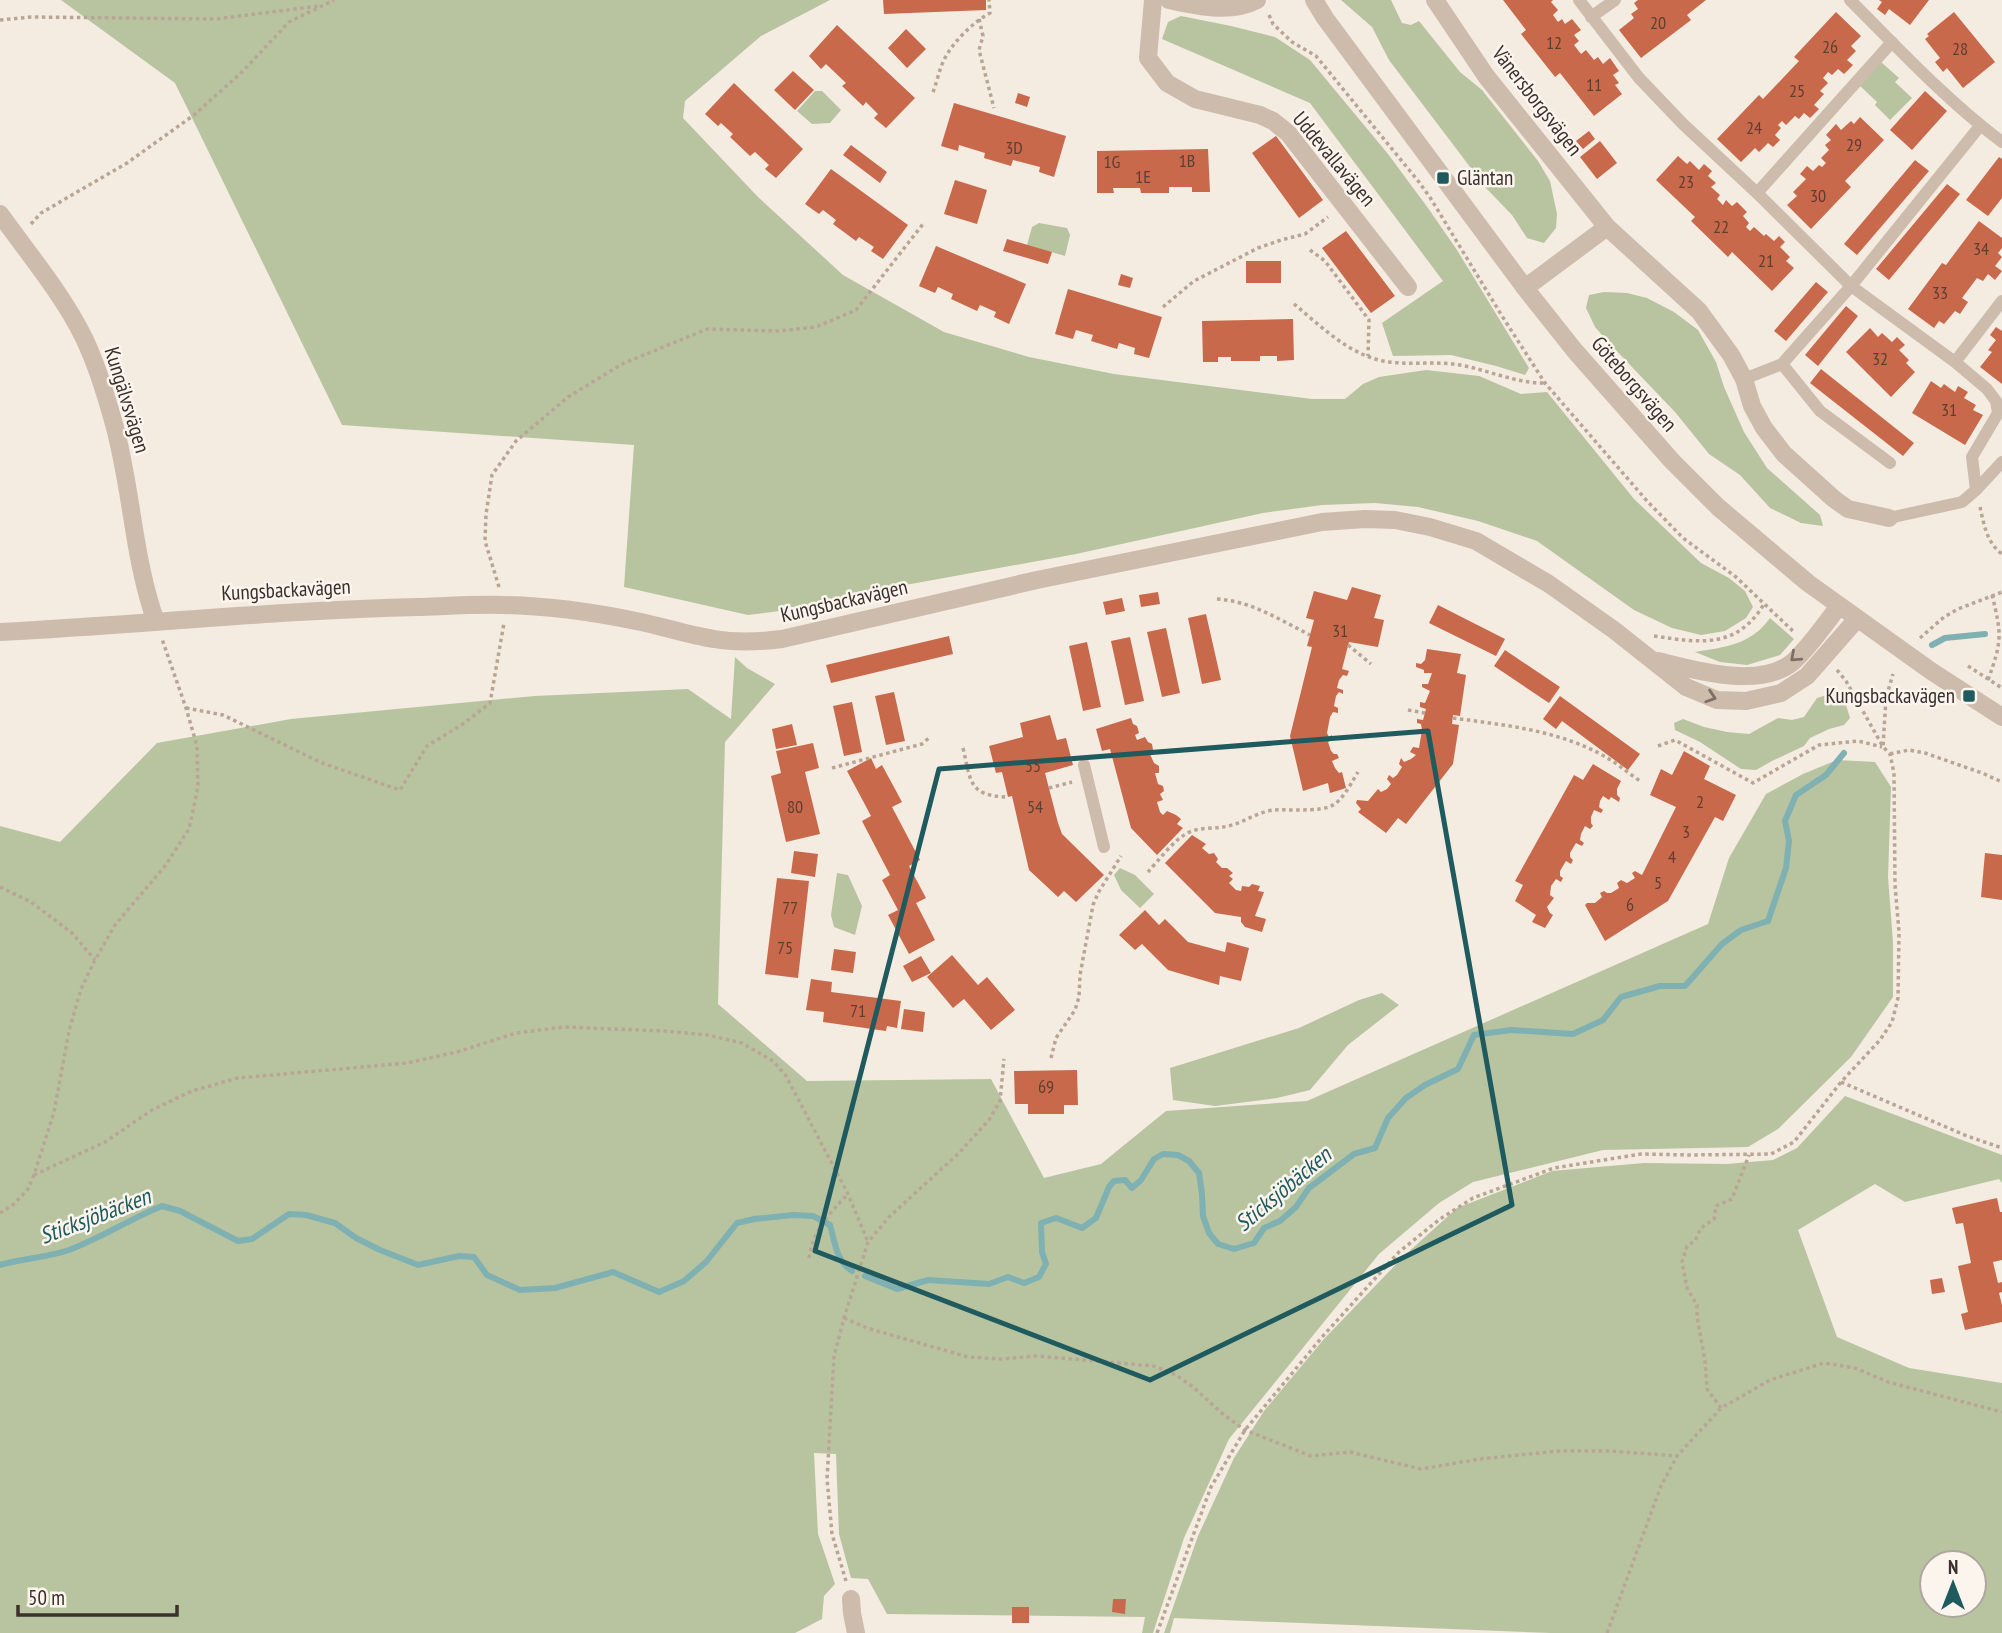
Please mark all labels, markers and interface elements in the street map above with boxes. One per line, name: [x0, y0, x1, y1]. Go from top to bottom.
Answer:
house number: 20: [1650, 11, 1666, 34]
house number: 12: [1546, 31, 1562, 54]
house number: 26: [1822, 35, 1838, 58]
house number: 28: [1952, 37, 1968, 60]
street label: Vänersborgsvägen: [1486, 40, 1589, 161]
house number: 11: [1586, 73, 1602, 96]
house number: 25: [1789, 79, 1805, 102]
street label: Uddevallavägen: [1287, 106, 1382, 212]
house number: 24: [1746, 116, 1762, 139]
house number: 29: [1846, 133, 1862, 156]
house number: 3D: [1005, 136, 1023, 159]
house number: 1B: [1179, 149, 1195, 172]
house number: 1G: [1104, 150, 1121, 173]
place label: Gläntan: [1457, 164, 1513, 191]
house number: 1E: [1135, 165, 1151, 188]
marker: Gläntan: [1435, 170, 1451, 186]
house number: 23: [1678, 170, 1694, 193]
house number: 30: [1810, 184, 1826, 207]
house number: 22: [1713, 215, 1729, 238]
house number: 34: [1973, 237, 1989, 260]
house number: 21: [1758, 249, 1774, 272]
house number: 33: [1932, 281, 1948, 304]
street label: Göteborgsvägen: [1586, 331, 1683, 437]
street label: Kungälvsvägen: [99, 344, 156, 456]
house number: 32: [1872, 347, 1888, 370]
house number: 31: [1941, 398, 1957, 421]
street label: Kungsbackavägen: [221, 573, 351, 606]
street label: Kungsbackavägen: [778, 573, 910, 628]
house number: 31: [1332, 619, 1348, 642]
one-way arrow: [1790, 649, 1803, 662]
place label: Kungsbackavägen: [1826, 682, 1955, 709]
one-way arrow: [1704, 688, 1716, 703]
marker: Kungsbackavägen: [1961, 688, 1977, 704]
house number: 55: [1025, 754, 1041, 777]
house number: 2: [1696, 790, 1704, 813]
house number: 80: [787, 795, 803, 818]
house number: 54: [1027, 795, 1043, 818]
house number: 3: [1682, 820, 1690, 843]
house number: 4: [1668, 845, 1676, 868]
house number: 5: [1654, 871, 1662, 894]
house number: 6: [1626, 893, 1634, 916]
house number: 77: [782, 896, 798, 919]
house number: 75: [777, 936, 793, 959]
house number: 71: [850, 999, 866, 1022]
house number: 69: [1038, 1075, 1054, 1098]
water label: Sticksjöbäcken: [1229, 1139, 1338, 1237]
water label: Sticksjöbäcken: [35, 1180, 156, 1250]
north arrow: [1918, 1549, 1988, 1619]
text: N: [1948, 1555, 1958, 1579]
scale bar: [18, 1574, 177, 1618]
text: 50 m: [28, 1584, 65, 1611]

